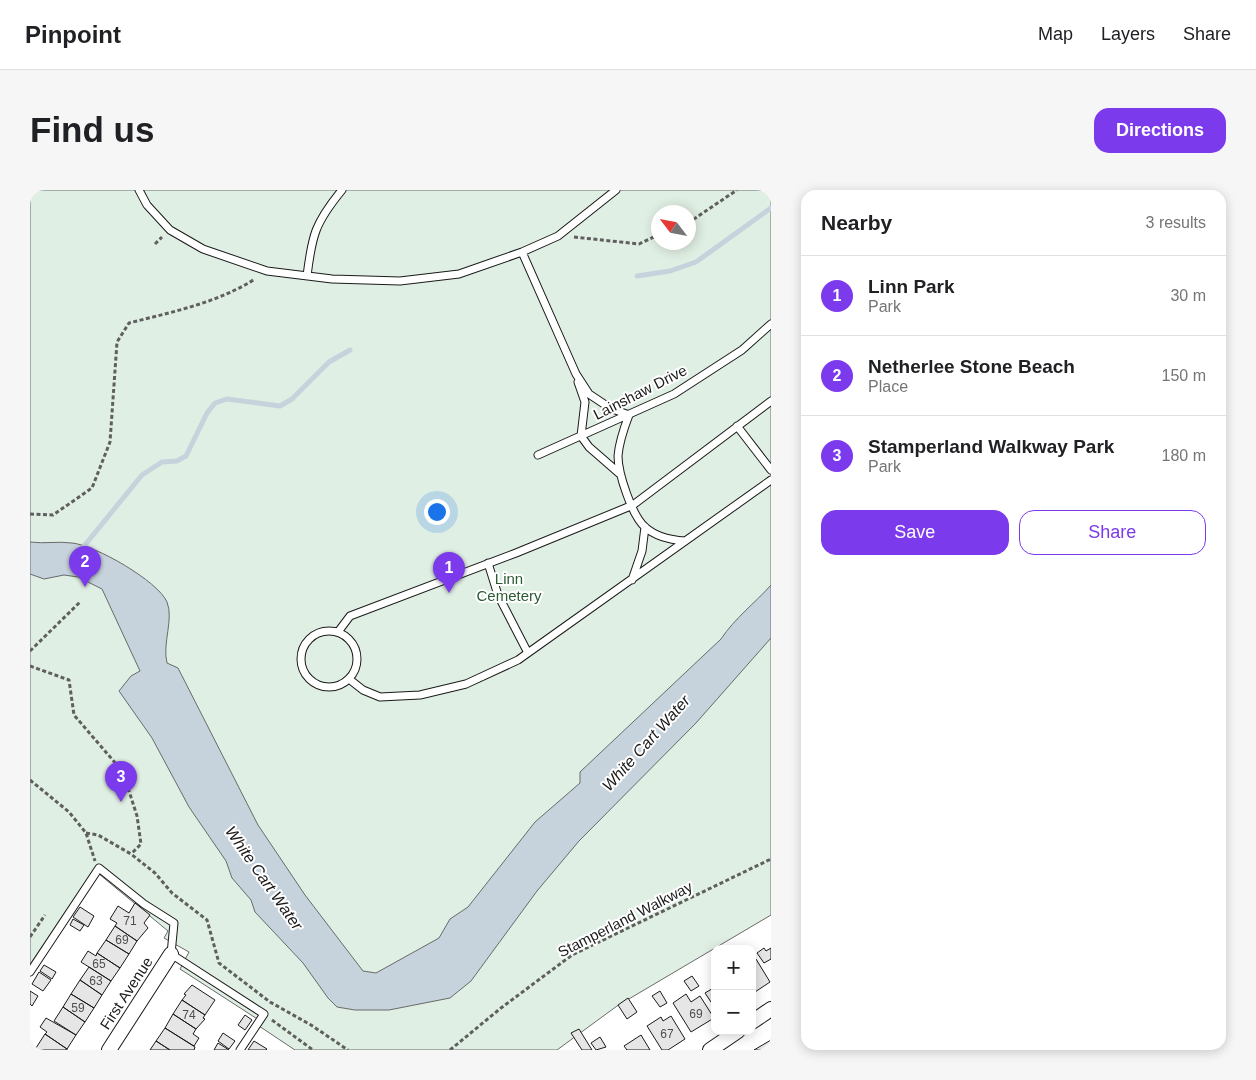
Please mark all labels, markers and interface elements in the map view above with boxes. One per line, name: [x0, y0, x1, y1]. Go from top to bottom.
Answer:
text: Pinpoint: [25, 21, 121, 48]
text: Map: [1038, 24, 1073, 44]
text: Layers: [1101, 24, 1155, 44]
text: Share: [1183, 24, 1231, 44]
button: Directions: [1094, 108, 1226, 153]
text: Find us: [30, 110, 154, 149]
north arrow: [651, 205, 696, 250]
text: Nearby: [821, 211, 892, 234]
text: 3 results: [1146, 214, 1206, 231]
text: Linn Park: [868, 276, 955, 297]
text: 1: [833, 287, 841, 304]
text: 30 m: [1170, 287, 1206, 304]
text: Park: [868, 298, 901, 315]
text: Netherlee Stone Beach: [868, 356, 1075, 377]
street label: Lainshaw Drive: [590, 361, 690, 423]
text: 2: [833, 367, 841, 384]
text: 150 m: [1162, 367, 1206, 384]
text: Place: [868, 378, 908, 395]
text: Stamperland Walkway Park: [868, 436, 1114, 457]
text: 3: [833, 447, 841, 464]
text: 180 m: [1162, 447, 1206, 464]
text: Park: [868, 458, 901, 475]
your location: [424, 499, 450, 525]
button: Save: [821, 510, 1009, 555]
button: Share: [1019, 510, 1206, 555]
pin: 2: [69, 546, 101, 587]
pin: 1: [433, 552, 465, 593]
park label: Linn Cemetery: [476, 570, 542, 604]
water label: White Cart Water: [599, 691, 694, 794]
pin: 3: [105, 761, 137, 802]
water label: White Cart Water: [222, 823, 306, 934]
street label: Stamperland Walkway: [555, 877, 696, 960]
house number: 71: [123, 914, 137, 928]
house number: 69: [115, 933, 129, 947]
map controls: [711, 945, 756, 1035]
button: +: [711, 945, 756, 990]
street label: First Avenue: [96, 954, 156, 1032]
house number: 65: [92, 957, 106, 971]
house number: 63: [89, 974, 103, 988]
button: −: [711, 990, 756, 1035]
house number: 59: [71, 1001, 85, 1015]
house number: 69: [689, 1007, 703, 1021]
house number: 74: [182, 1008, 196, 1022]
house number: 67: [660, 1027, 674, 1041]

